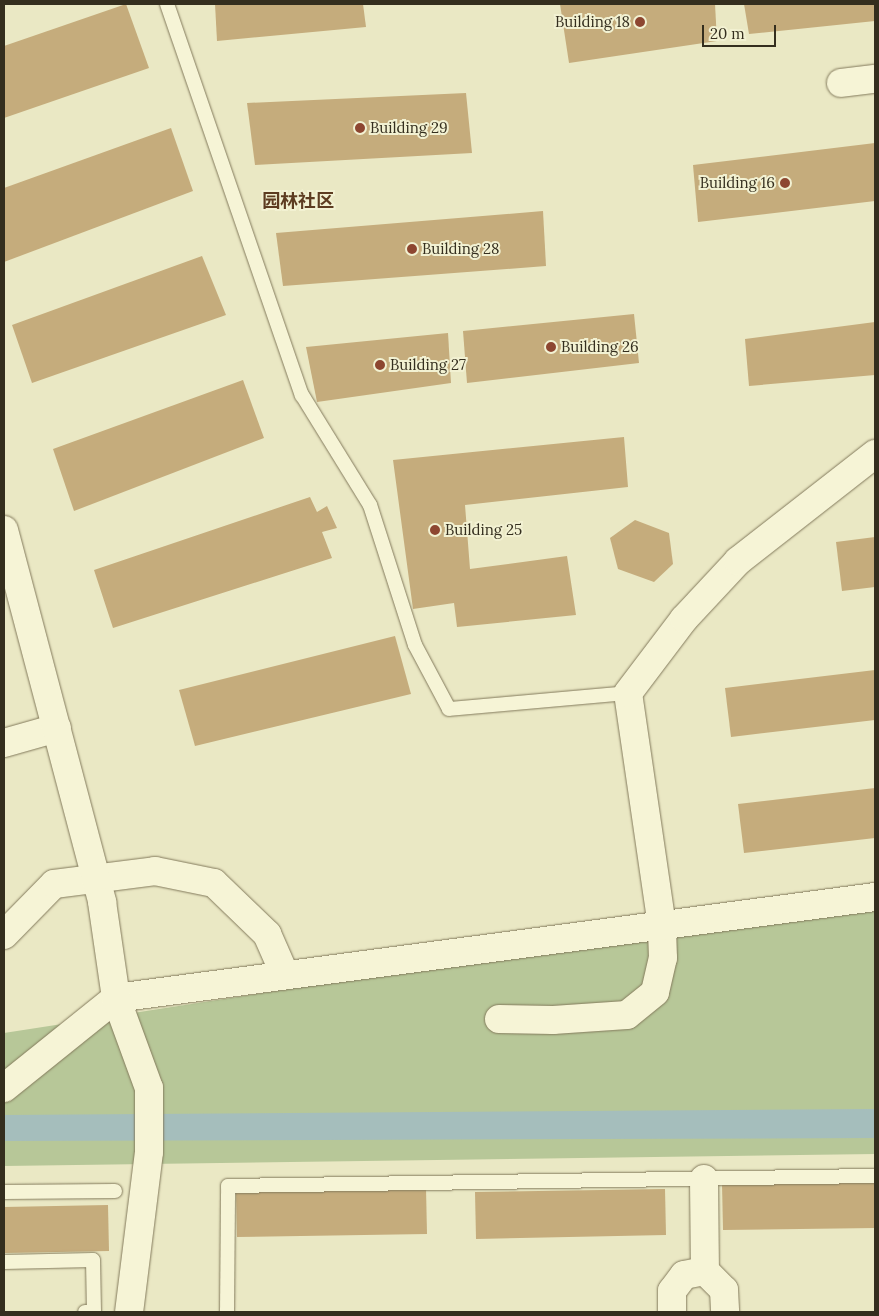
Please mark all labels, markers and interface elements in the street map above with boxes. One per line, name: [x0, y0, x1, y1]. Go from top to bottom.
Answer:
place label: Building 18: [555, 13, 630, 31]
scale bar: [704, 15, 778, 47]
marker: Building 18: [634, 16, 646, 28]
text: 20 m: [710, 24, 745, 43]
place label: Building 29: [370, 119, 448, 137]
marker: Building 29: [354, 122, 366, 134]
place label: Building 16: [700, 174, 775, 192]
marker: Building 16: [779, 177, 791, 189]
district label: 园林社区: [262, 190, 334, 212]
place label: Building 28: [422, 240, 499, 258]
marker: Building 28: [406, 243, 418, 255]
place label: Building 26: [561, 338, 639, 356]
marker: Building 26: [545, 341, 557, 353]
place label: Building 27: [390, 356, 466, 374]
marker: Building 27: [374, 359, 386, 371]
place label: Building 25: [445, 521, 522, 539]
marker: Building 25: [429, 524, 441, 536]

